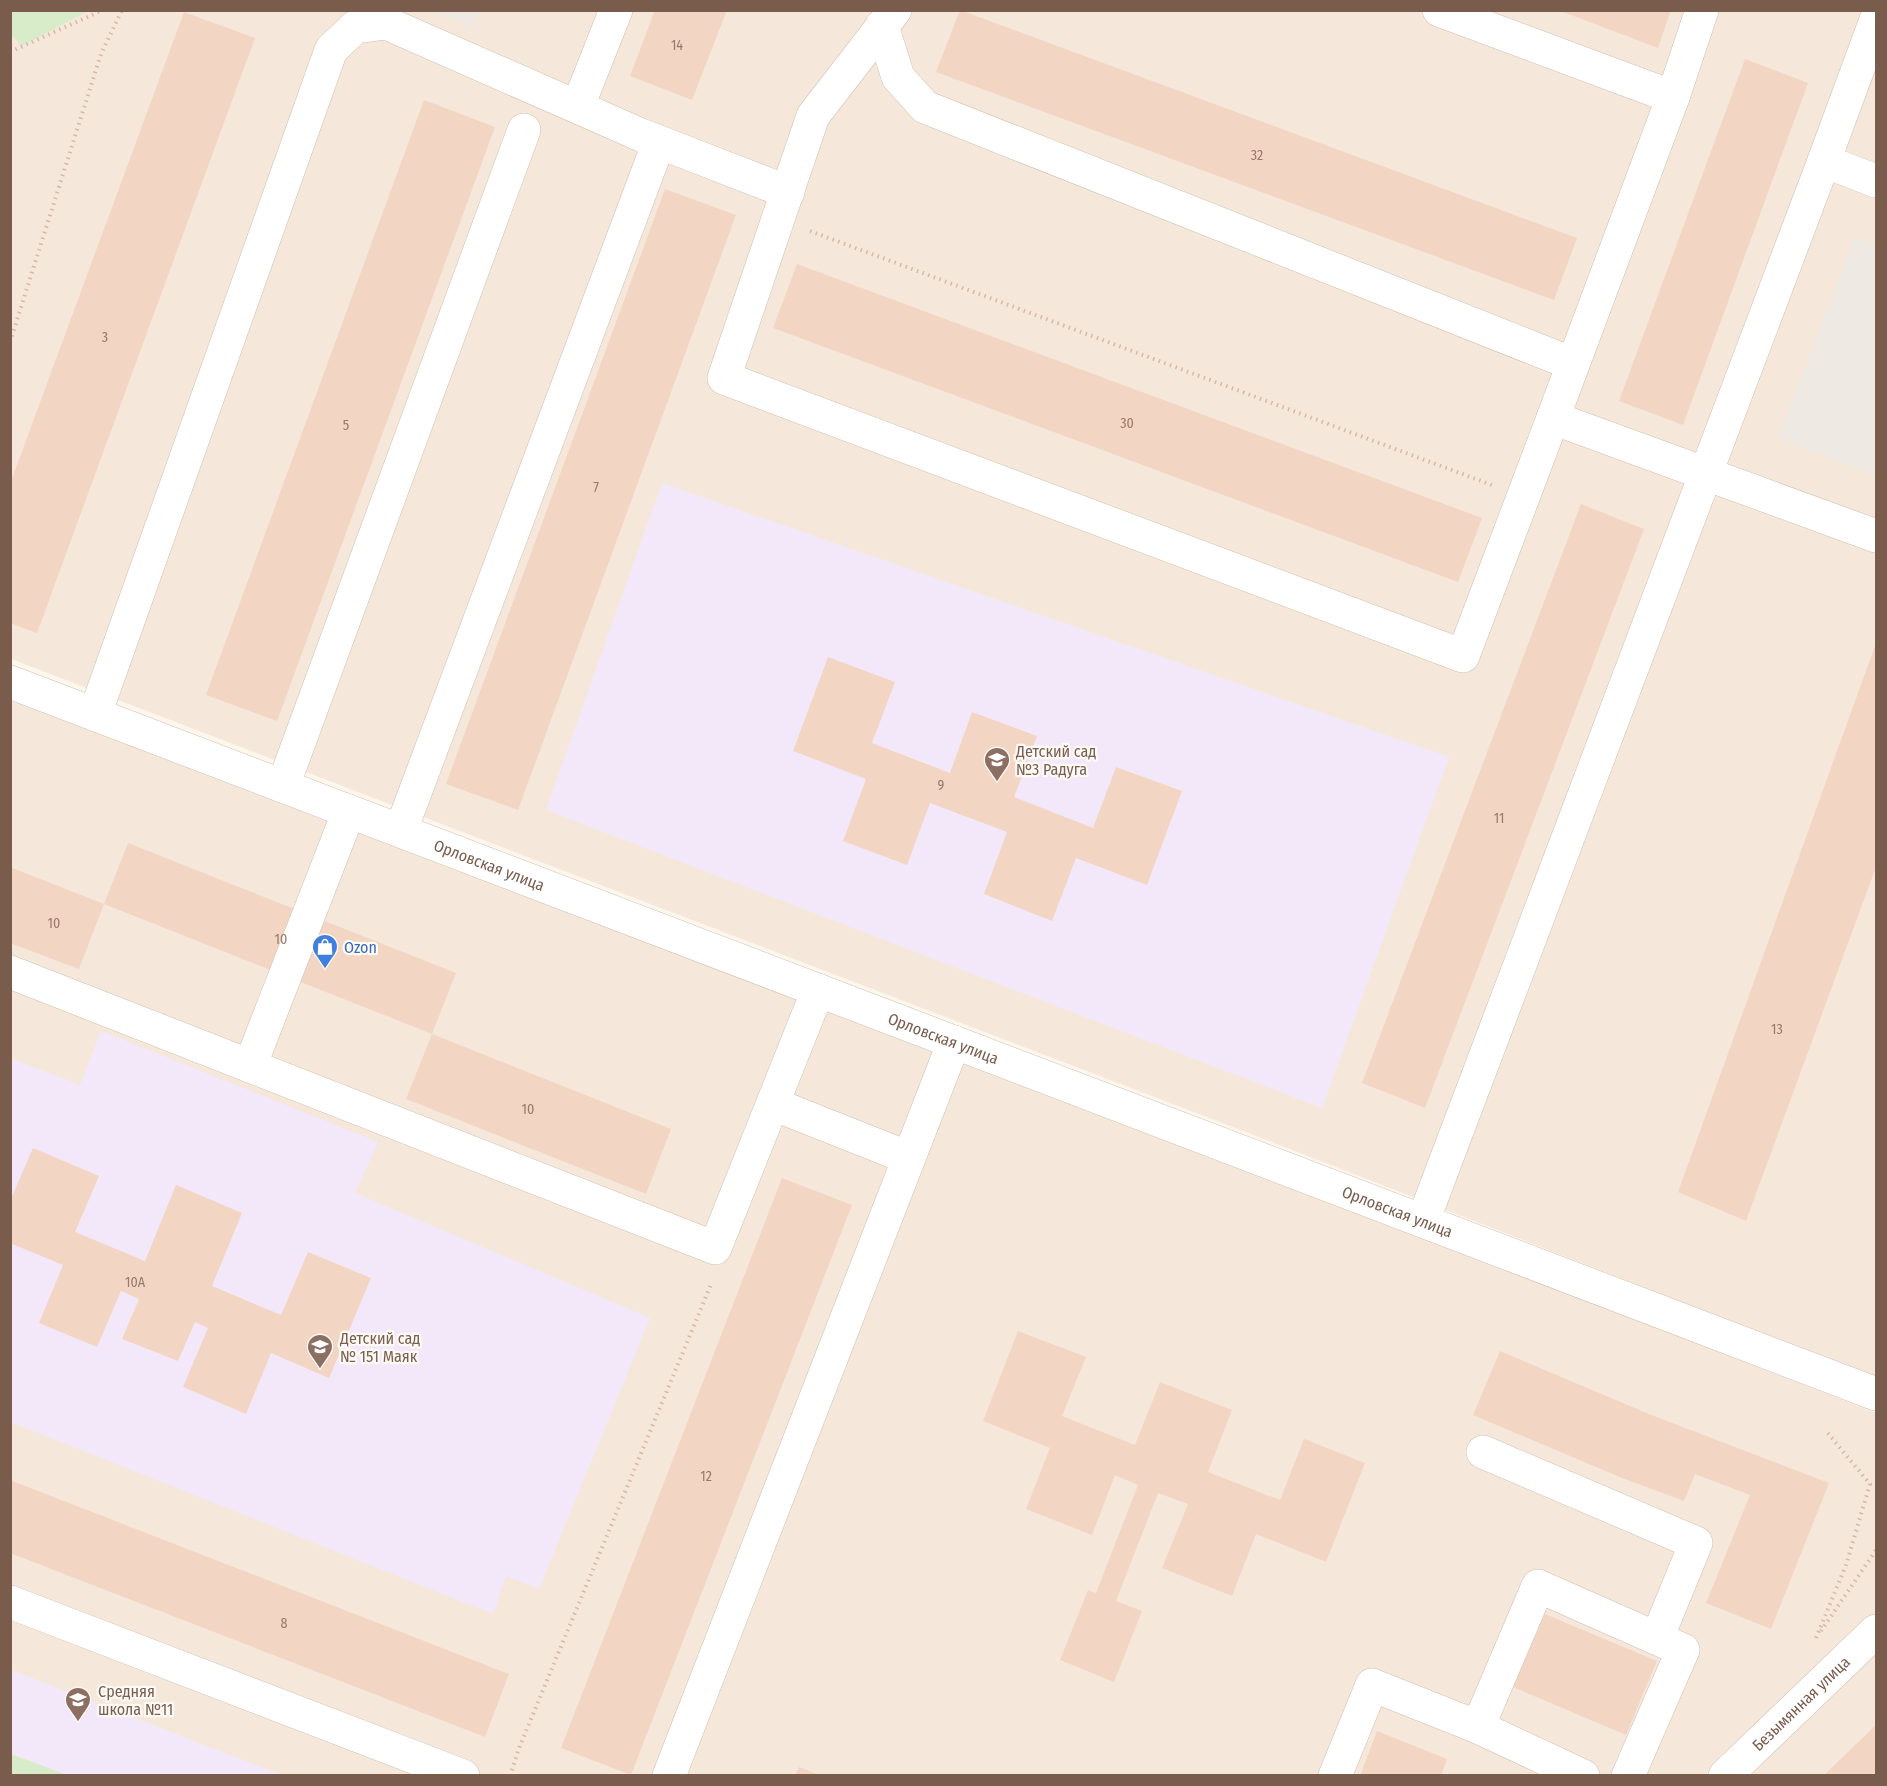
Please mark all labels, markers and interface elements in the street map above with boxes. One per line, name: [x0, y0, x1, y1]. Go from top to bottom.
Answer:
house number: 14: [671, 37, 683, 54]
house number: 32: [1251, 147, 1263, 164]
house number: 3: [102, 329, 108, 346]
house number: 30: [1120, 415, 1134, 432]
house number: 5: [343, 417, 349, 434]
house number: 7: [593, 479, 599, 496]
place label: Детский сад №3 Радуга: [1015, 742, 1096, 779]
school or university icon: Детский сад №3 Радуга: [982, 745, 1012, 783]
house number: 9: [938, 777, 945, 794]
house number: 11: [1494, 810, 1504, 827]
street label: Орловская улица: [431, 835, 547, 895]
house number: 10: [48, 915, 60, 932]
house number: 10: [275, 931, 287, 948]
shop icon: Ozon: [310, 932, 340, 970]
place label: Ozon: [344, 938, 377, 957]
street label: Орловская улица: [885, 1008, 1001, 1068]
house number: 13: [1771, 1021, 1783, 1038]
house number: 10: [522, 1101, 534, 1118]
street label: Орловская улица: [1339, 1182, 1456, 1241]
house number: 10А: [125, 1274, 146, 1291]
place label: Детский сад № 151 Маяк: [339, 1329, 420, 1366]
school or university icon: Детский сад № 151 Маяк: [305, 1332, 335, 1370]
house number: 12: [700, 1468, 712, 1485]
house number: 8: [281, 1615, 288, 1632]
street label: Безымянная улица: [1748, 1652, 1854, 1754]
place label: Средняя школа №11: [98, 1682, 173, 1719]
school or university icon: Средняя школа №11: [63, 1685, 93, 1723]

